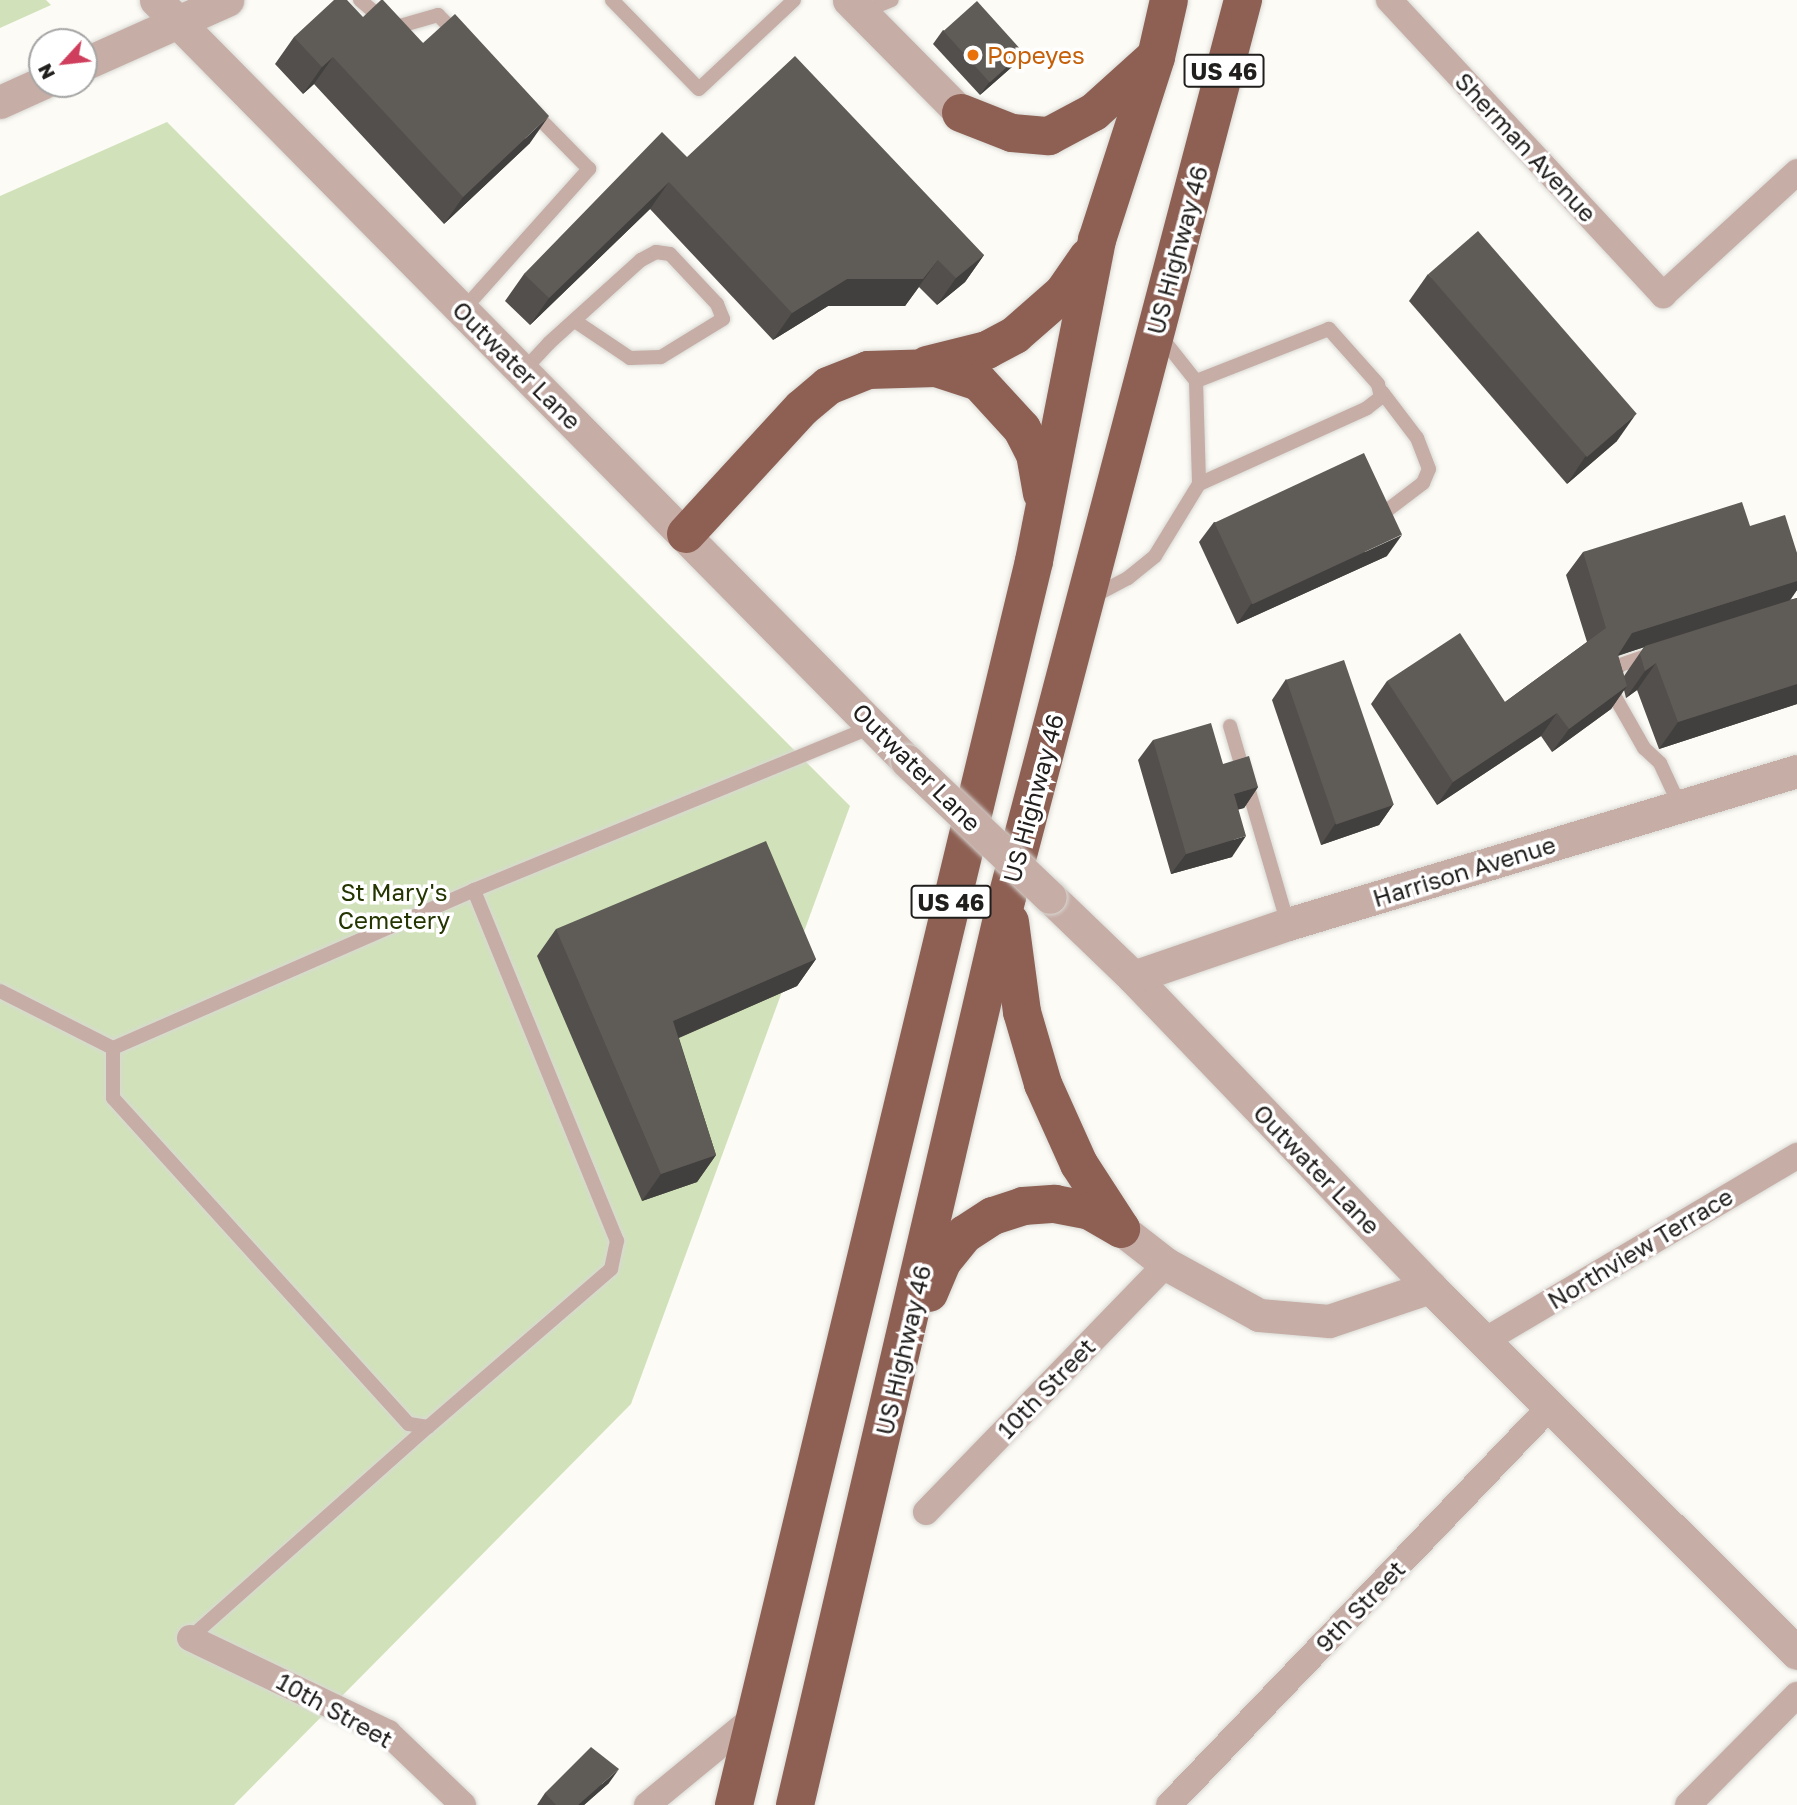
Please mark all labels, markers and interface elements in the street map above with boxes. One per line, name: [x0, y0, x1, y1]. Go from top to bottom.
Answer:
north arrow: [28, 28, 98, 98]
place label: Popeyes: [987, 41, 1085, 69]
marker: Popeyes: [965, 47, 981, 63]
road number: US 46: [1182, 52, 1266, 90]
text: N: [32, 60, 59, 84]
street label: Sherman Avenue: [1449, 66, 1603, 228]
street label: US Highway 46: [1141, 162, 1213, 338]
street label: Outwater Lane: [447, 295, 587, 435]
street label: Outwater Lane: [847, 697, 987, 837]
street label: US Highway 46: [997, 710, 1069, 886]
street label: Harrison Avenue: [1369, 830, 1559, 912]
park label: St Mary's Cemetery: [338, 878, 450, 934]
road number: US 46: [909, 882, 993, 922]
street label: Outwater Lane: [1248, 1098, 1386, 1240]
street label: Northview Terrace: [1542, 1181, 1738, 1315]
street label: US Highway 46: [869, 1262, 937, 1438]
street label: 10th Street: [991, 1332, 1101, 1444]
street label: 9th Street: [1309, 1554, 1411, 1658]
street label: 10th Street: [272, 1666, 398, 1754]

